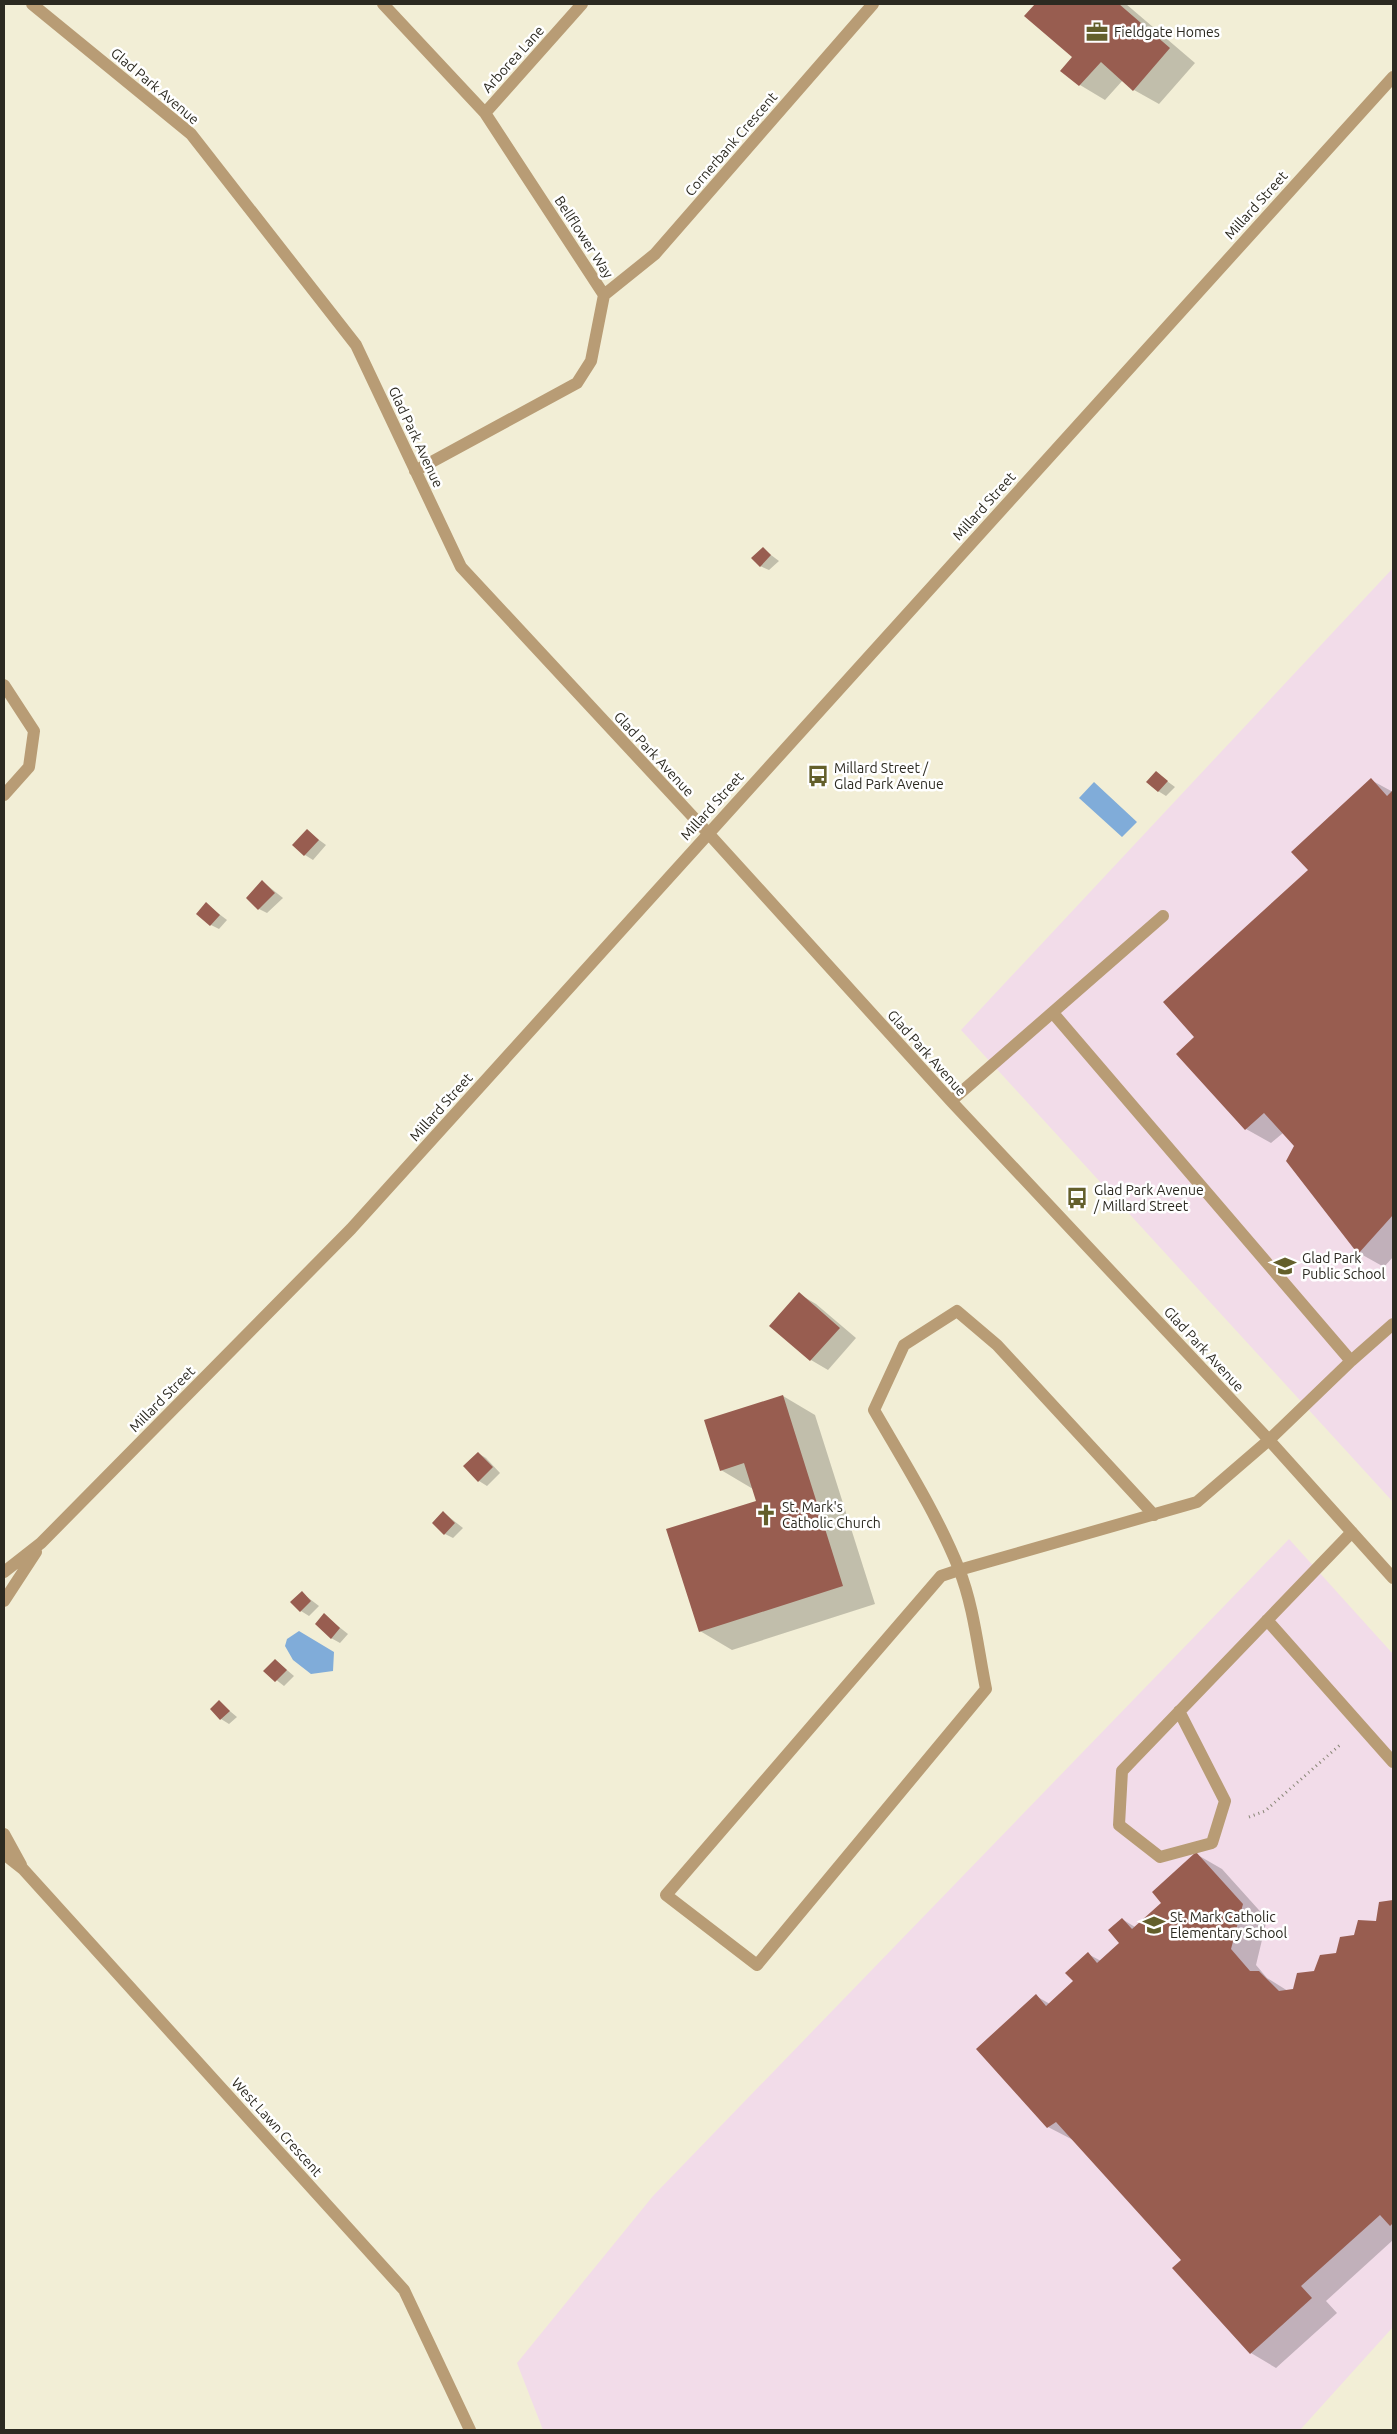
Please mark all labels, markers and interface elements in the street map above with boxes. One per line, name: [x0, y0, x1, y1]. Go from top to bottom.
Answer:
office icon: Fieldgate Homes: [1084, 19, 1110, 45]
street label: Arborea Lane: [479, 22, 547, 96]
place label: Fieldgate Homes: [1114, 24, 1220, 40]
street label: Glad Park Avenue: [108, 45, 202, 127]
street label: Cornerbank Crescent: [682, 89, 781, 199]
street label: Millard Street: [1221, 167, 1291, 242]
street label: Bellflower Way: [551, 193, 617, 281]
street label: Glad Park Avenue: [386, 384, 446, 490]
street label: Millard Street: [949, 468, 1019, 543]
street label: Glad Park Avenue: [611, 708, 697, 800]
place label: Millard Street / Glad Park Avenue: [834, 760, 944, 792]
bus stop icon: Millard Street / Glad Park Avenue: [805, 763, 831, 789]
street label: Millard Street: [677, 768, 747, 843]
street label: Glad Park Avenue: [884, 1007, 970, 1099]
street label: Millard Street: [406, 1069, 476, 1144]
place label: Glad Park Avenue / Millard Street: [1093, 1182, 1204, 1214]
bus stop icon: Glad Park Avenue / Millard Street: [1064, 1185, 1090, 1211]
place label: Glad Park Public School: [1302, 1250, 1386, 1282]
school or university icon: Glad Park Public School: [1272, 1253, 1298, 1279]
street label: Glad Park Avenue: [1161, 1303, 1247, 1395]
street label: Millard Street: [126, 1363, 198, 1435]
place label: St. Mark's Catholic Church: [782, 1499, 881, 1531]
church icon: St. Mark's Catholic Church: [753, 1502, 779, 1528]
place label: St. Mark Catholic Elementary School: [1170, 1909, 1288, 1941]
school or university icon: St. Mark Catholic Elementary School: [1141, 1912, 1167, 1938]
street label: West Lawn Crescent: [229, 2074, 326, 2180]

